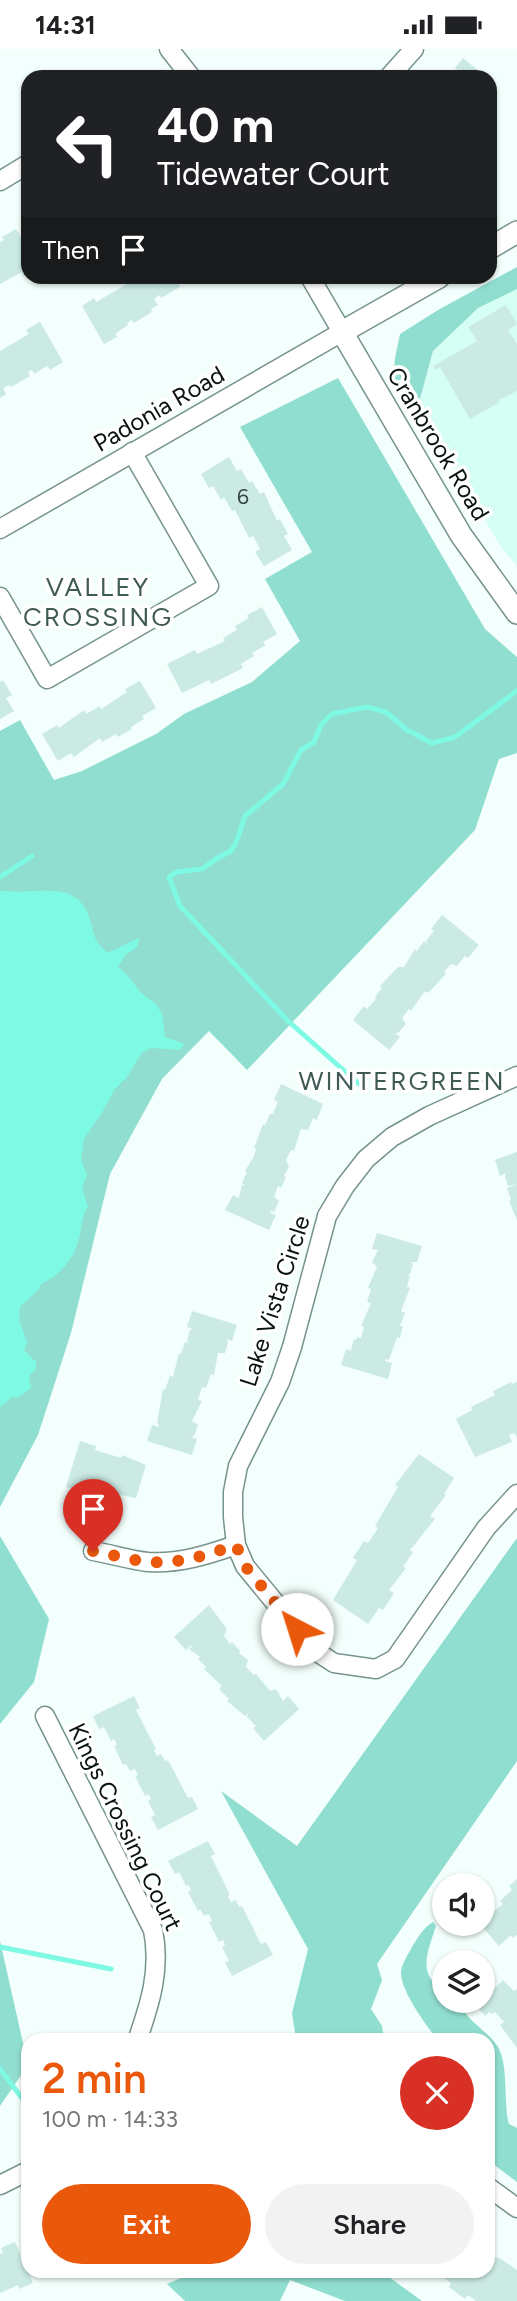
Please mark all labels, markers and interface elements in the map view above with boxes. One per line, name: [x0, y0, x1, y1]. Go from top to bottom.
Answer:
text: 14:31: [35, 9, 96, 41]
text: 40 m: [157, 95, 274, 154]
icon: left: [42, 98, 133, 189]
text: Tidewater Court: [157, 155, 390, 193]
icon: arrive: [114, 231, 152, 269]
text: Then: [42, 234, 100, 266]
street label: Padonia Road: [88, 359, 229, 458]
street label: Cranbrook Road: [381, 362, 496, 526]
house number: 6: [237, 484, 249, 509]
district label: VALLEY CROSSING: [23, 571, 173, 633]
district label: WINTERGREEN: [298, 1065, 506, 1097]
street label: Lake Vista Circle: [233, 1212, 316, 1390]
pin: [63, 1479, 123, 1551]
icon: arrive: [74, 1490, 112, 1528]
position arrow: [260, 1592, 334, 1666]
street label: Kings Crossing Court: [63, 1718, 188, 1935]
map controls: [432, 1873, 495, 2013]
button: sound: [432, 1873, 495, 1936]
button: layers: [432, 1950, 495, 2013]
text: 2 min: [42, 2053, 147, 2104]
button: close: [400, 2056, 474, 2130]
text: 100 m · 14:33: [42, 2105, 178, 2133]
button: Exit: [42, 2184, 251, 2264]
button: Share: [265, 2184, 474, 2264]

